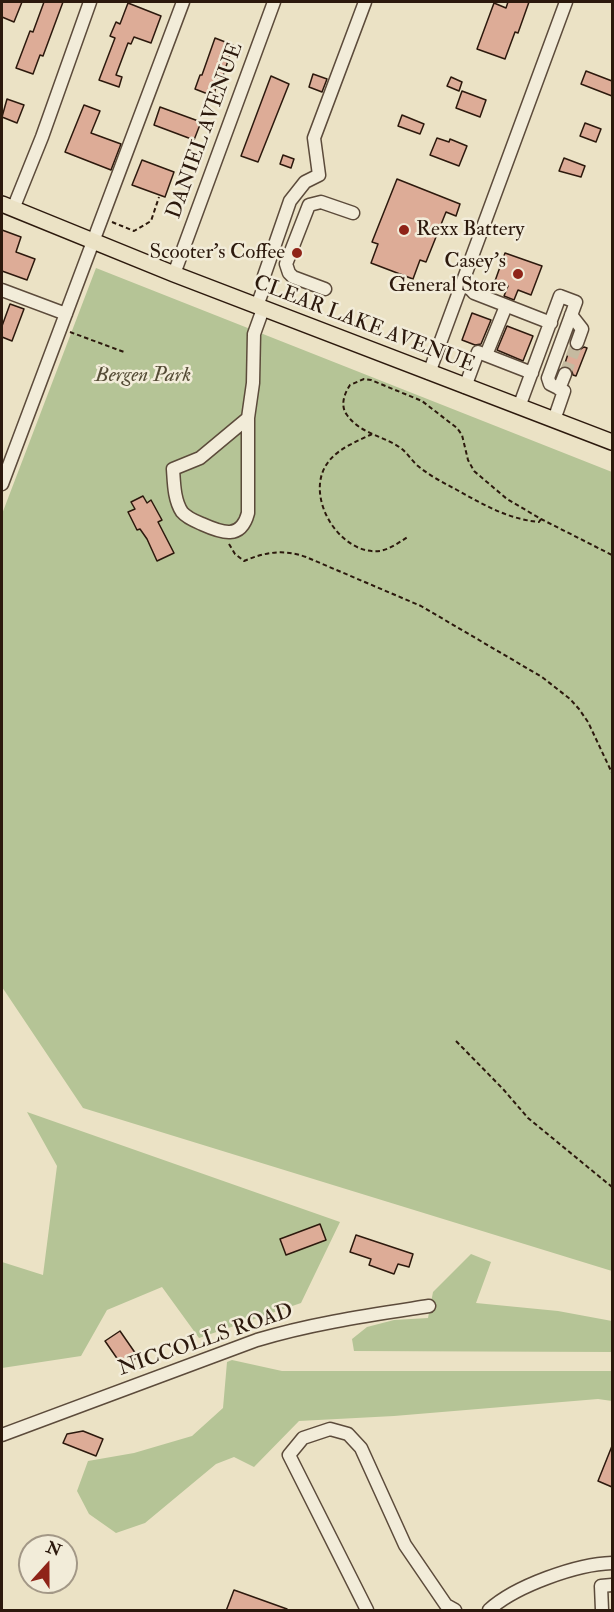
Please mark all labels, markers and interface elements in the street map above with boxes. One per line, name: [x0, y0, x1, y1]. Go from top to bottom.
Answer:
street label: DANIEL AVENUE: [162, 39, 250, 223]
place label: Rexx Battery: [416, 217, 525, 243]
marker: Rexx Battery: [397, 223, 411, 237]
place label: Scooter's Coffee: [150, 240, 285, 266]
marker: Scooter's Coffee: [290, 246, 304, 260]
place label: Casey's General Store: [389, 249, 506, 299]
marker: Casey's General Store: [511, 267, 525, 281]
street label: CLEAR LAKE AVENUE: [250, 271, 478, 379]
park label: Bergen Park: [95, 363, 191, 389]
street label: NICCOLLS ROAD: [115, 1299, 297, 1383]
north arrow: [18, 1534, 78, 1594]
text: N: [43, 1537, 64, 1561]

